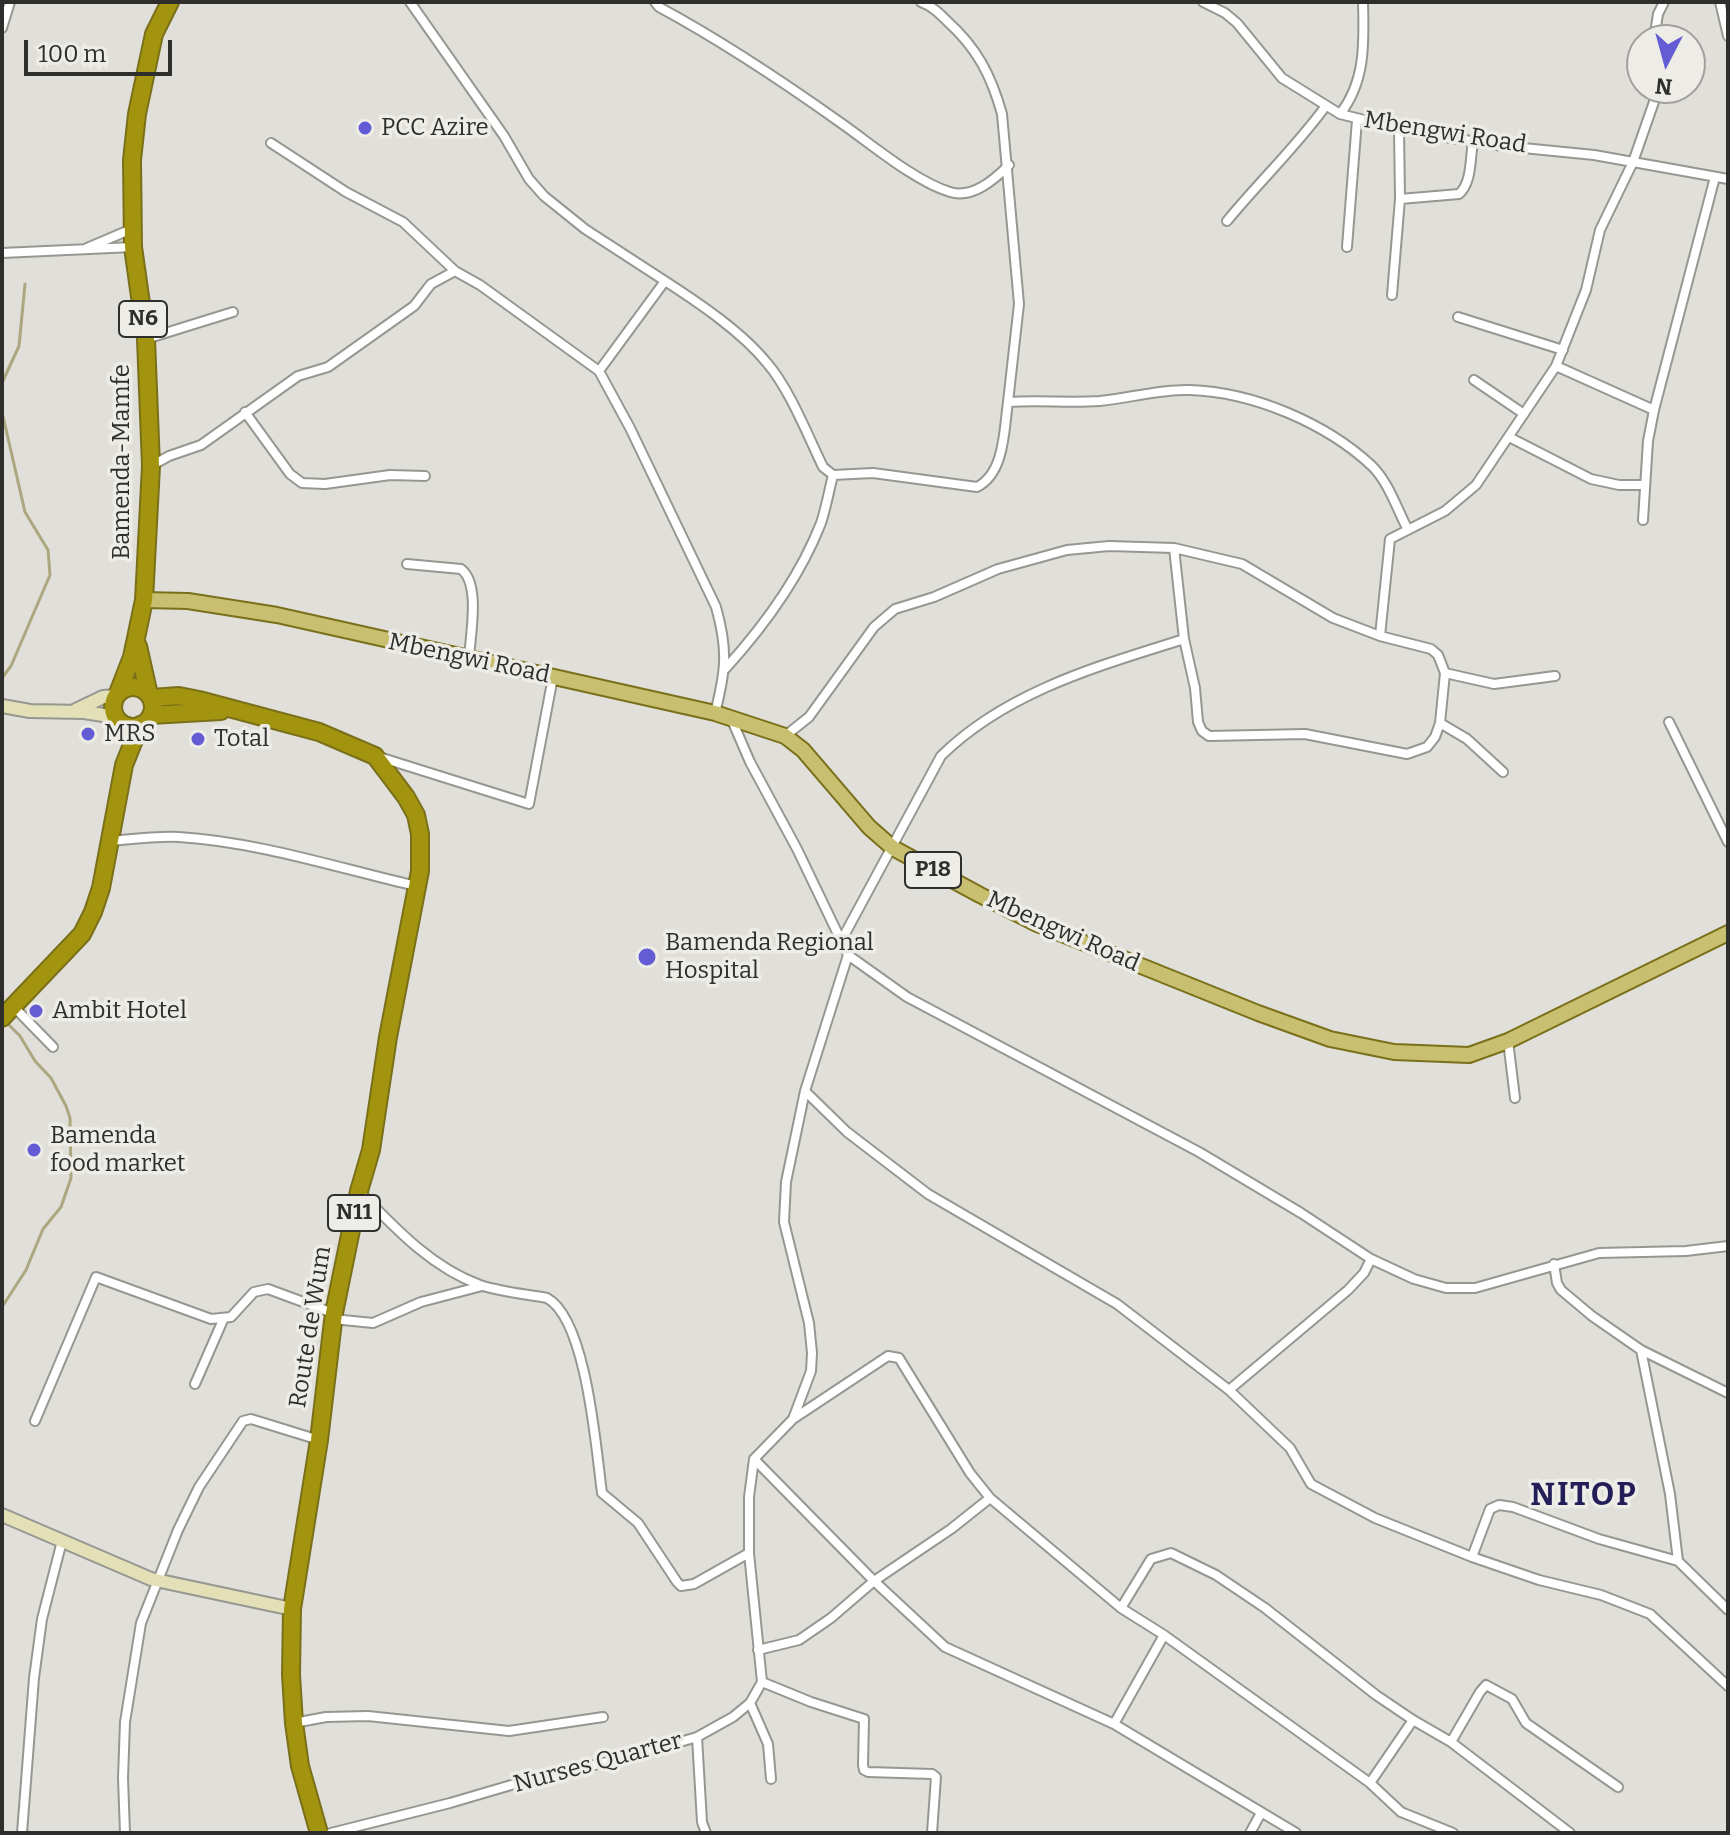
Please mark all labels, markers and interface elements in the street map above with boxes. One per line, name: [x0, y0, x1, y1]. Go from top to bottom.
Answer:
scale bar: [28, 24, 176, 74]
north arrow: [1626, 24, 1706, 104]
text: 100 m: [38, 40, 106, 68]
text: N: [1654, 72, 1674, 101]
street label: Mbengwi Road: [1362, 106, 1528, 160]
place label: PCC Azire: [381, 114, 489, 142]
marker: PCC Azire: [356, 119, 374, 137]
road number: N6: [119, 301, 167, 337]
street label: Bamenda-Mamfe: [108, 364, 136, 560]
street label: Mbengwi Road: [386, 628, 552, 690]
place label: MRS: [104, 720, 156, 748]
marker: MRS: [79, 725, 97, 743]
place label: Total: [214, 725, 269, 753]
marker: Total: [189, 730, 207, 748]
road number: P18: [905, 852, 961, 888]
street label: Mbengwi Road: [982, 885, 1144, 979]
place label: Bamenda Regional Hospital: [665, 929, 874, 985]
marker: Bamenda Regional Hospital: [636, 946, 658, 968]
place label: Ambit Hotel: [52, 997, 187, 1025]
marker: Ambit Hotel: [27, 1002, 45, 1020]
place label: Bamenda food market: [50, 1122, 186, 1178]
marker: Bamenda food market: [25, 1141, 43, 1159]
road number: N11: [328, 1195, 380, 1231]
street label: Route de Wum: [284, 1244, 338, 1410]
district label: NITOP: [1530, 1477, 1638, 1515]
street label: Nurses Quarter: [510, 1727, 686, 1799]

